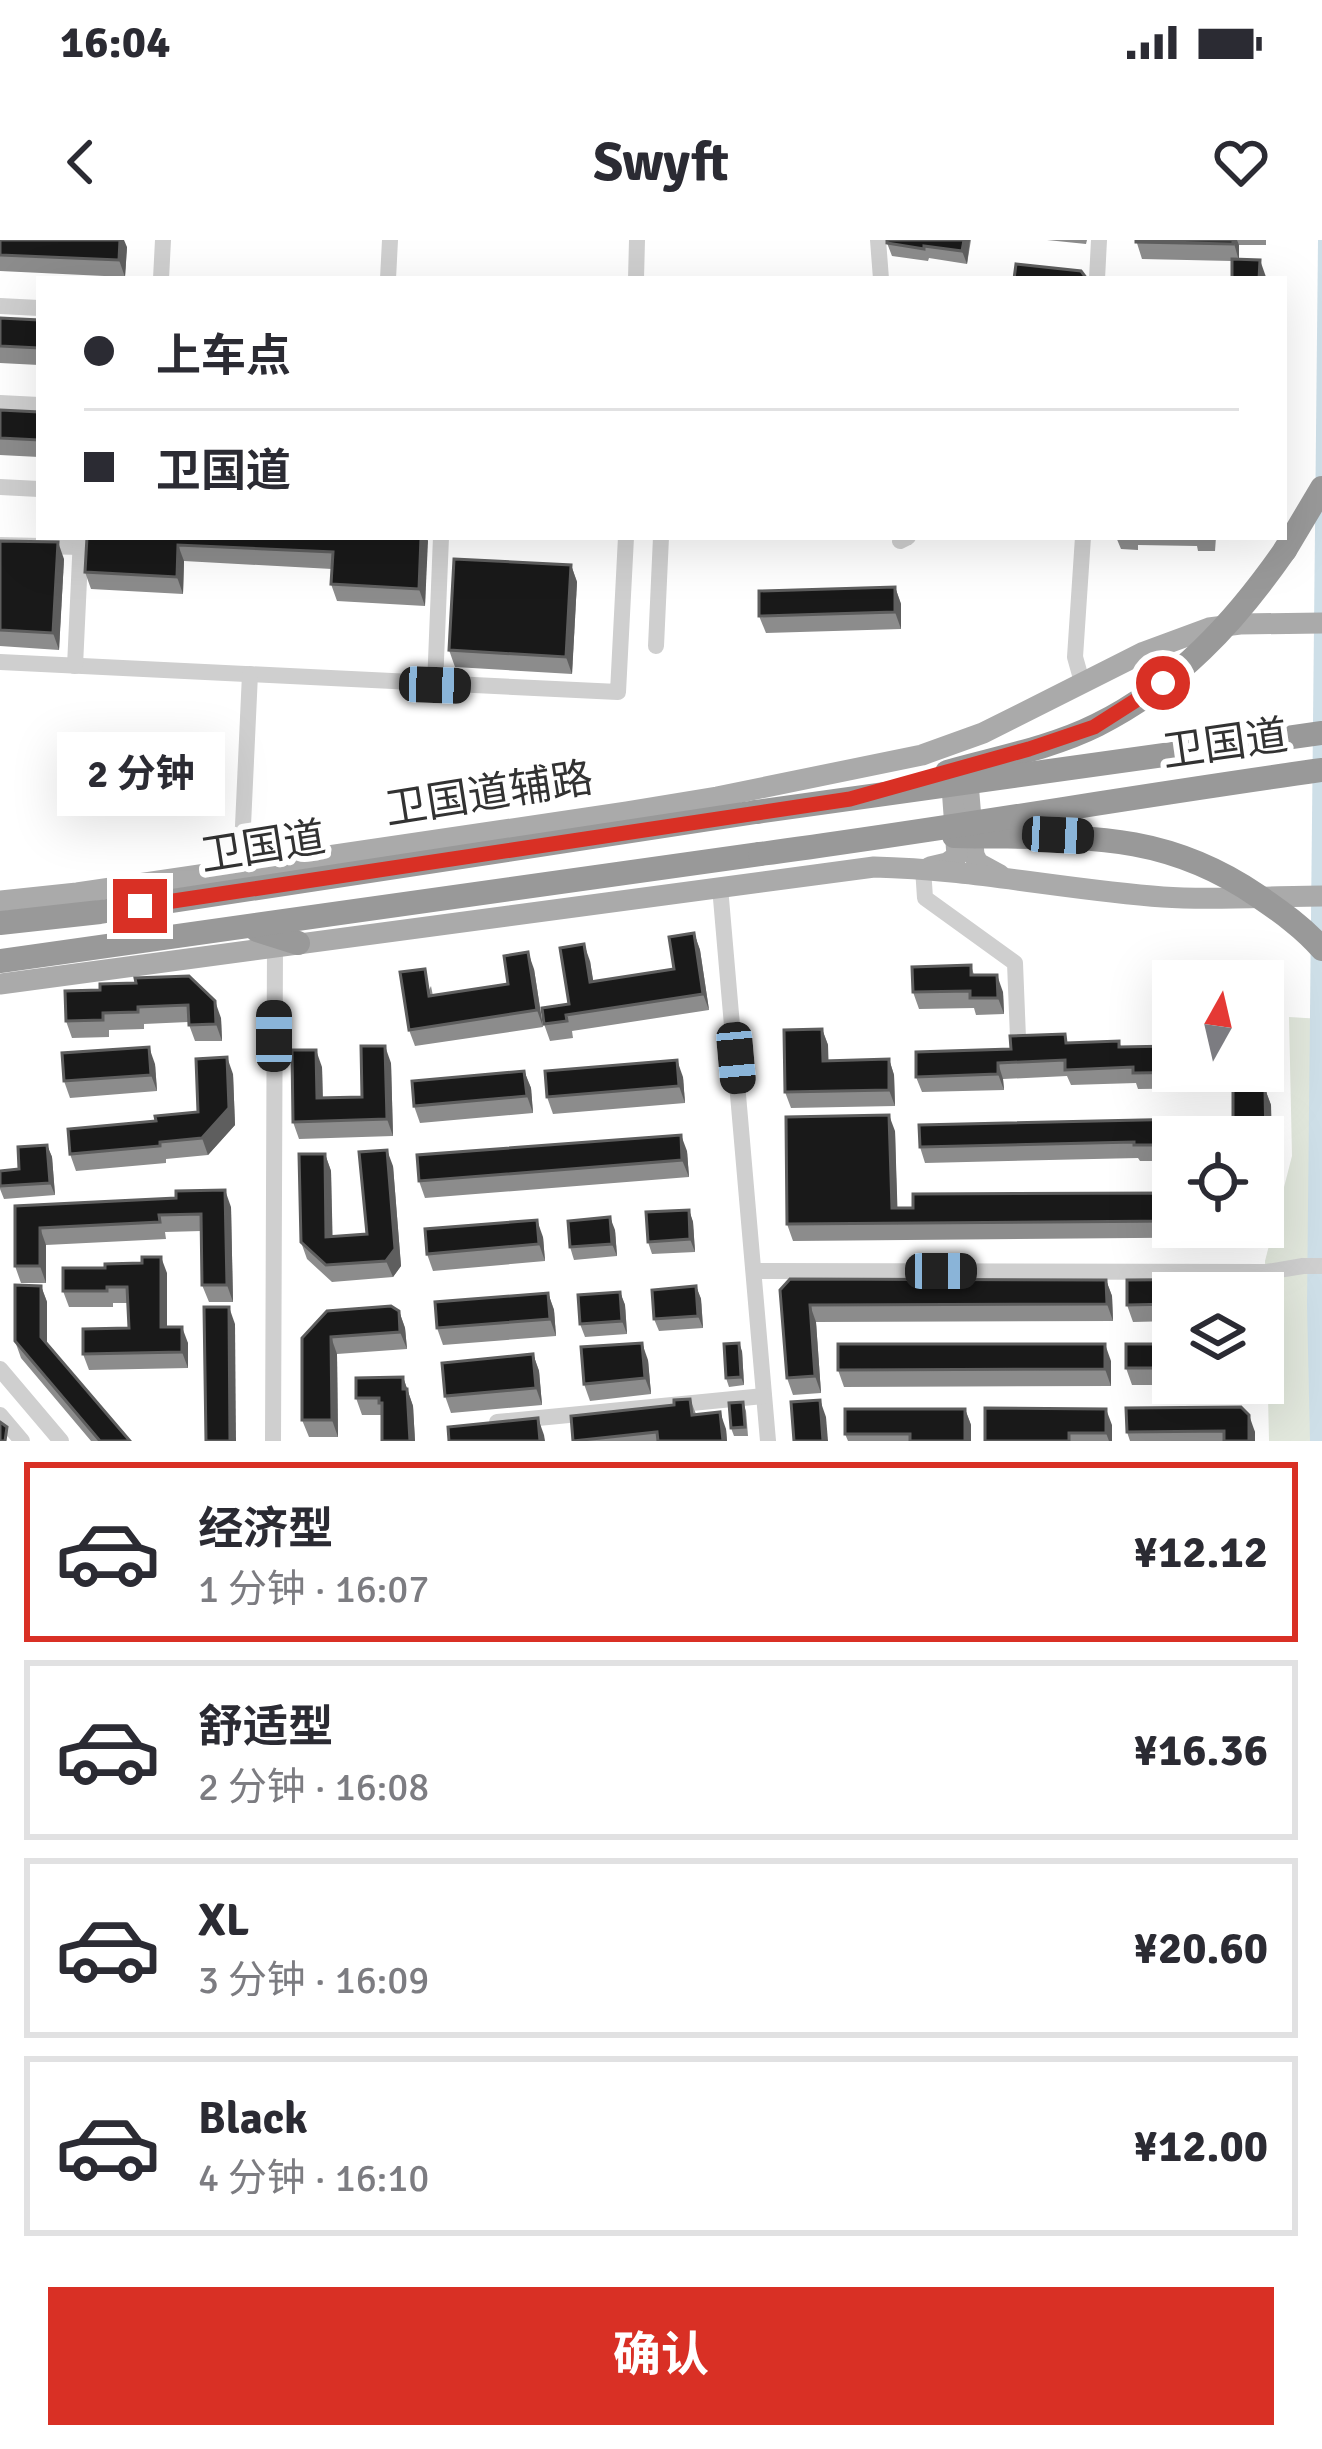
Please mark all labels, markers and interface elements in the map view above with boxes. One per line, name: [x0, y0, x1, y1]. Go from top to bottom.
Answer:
text: 16:04: [60, 15, 170, 70]
icon: back: [48, 129, 114, 195]
text: Swyft: [593, 129, 729, 196]
icon: heart: [1208, 129, 1274, 195]
text: 上车点: [156, 329, 291, 384]
text: 卫国道: [156, 444, 291, 499]
route start: [1136, 656, 1190, 710]
car: [398, 666, 472, 704]
street label: 卫国道: [1159, 710, 1291, 778]
callout: 2 分钟: [56, 732, 224, 816]
text: 2 分钟: [87, 750, 195, 798]
street label: 卫国道辅路: [381, 752, 597, 836]
street label: 卫国道: [197, 812, 329, 882]
car: [1021, 815, 1095, 855]
route end: [113, 879, 167, 933]
north arrow: [1152, 960, 1284, 1092]
map controls: [1152, 960, 1284, 1404]
car: [256, 1000, 292, 1072]
car: [715, 1021, 757, 1095]
button: locate: [1152, 1116, 1284, 1248]
car: [905, 1253, 977, 1289]
button: layers: [1152, 1272, 1284, 1404]
icon: car: [54, 1498, 162, 1606]
text: 经济型: [198, 1502, 333, 1557]
text: ¥12.12: [1134, 1525, 1268, 1580]
text: 1 分钟 · 16:07: [198, 1565, 429, 1613]
icon: car: [54, 1696, 162, 1804]
text: 舒适型: [198, 1700, 333, 1755]
text: ¥16.36: [1134, 1723, 1268, 1778]
text: 2 分钟 · 16:08: [198, 1763, 429, 1811]
text: XL: [198, 1893, 249, 1948]
icon: car: [54, 1894, 162, 2002]
text: ¥20.60: [1134, 1921, 1268, 1976]
text: 3 分钟 · 16:09: [198, 1956, 429, 2004]
text: Black: [198, 2091, 308, 2146]
icon: car: [54, 2092, 162, 2200]
text: ¥12.00: [1134, 2119, 1268, 2174]
text: 4 分钟 · 16:10: [198, 2154, 429, 2202]
button: 确认: [48, 2287, 1274, 2425]

